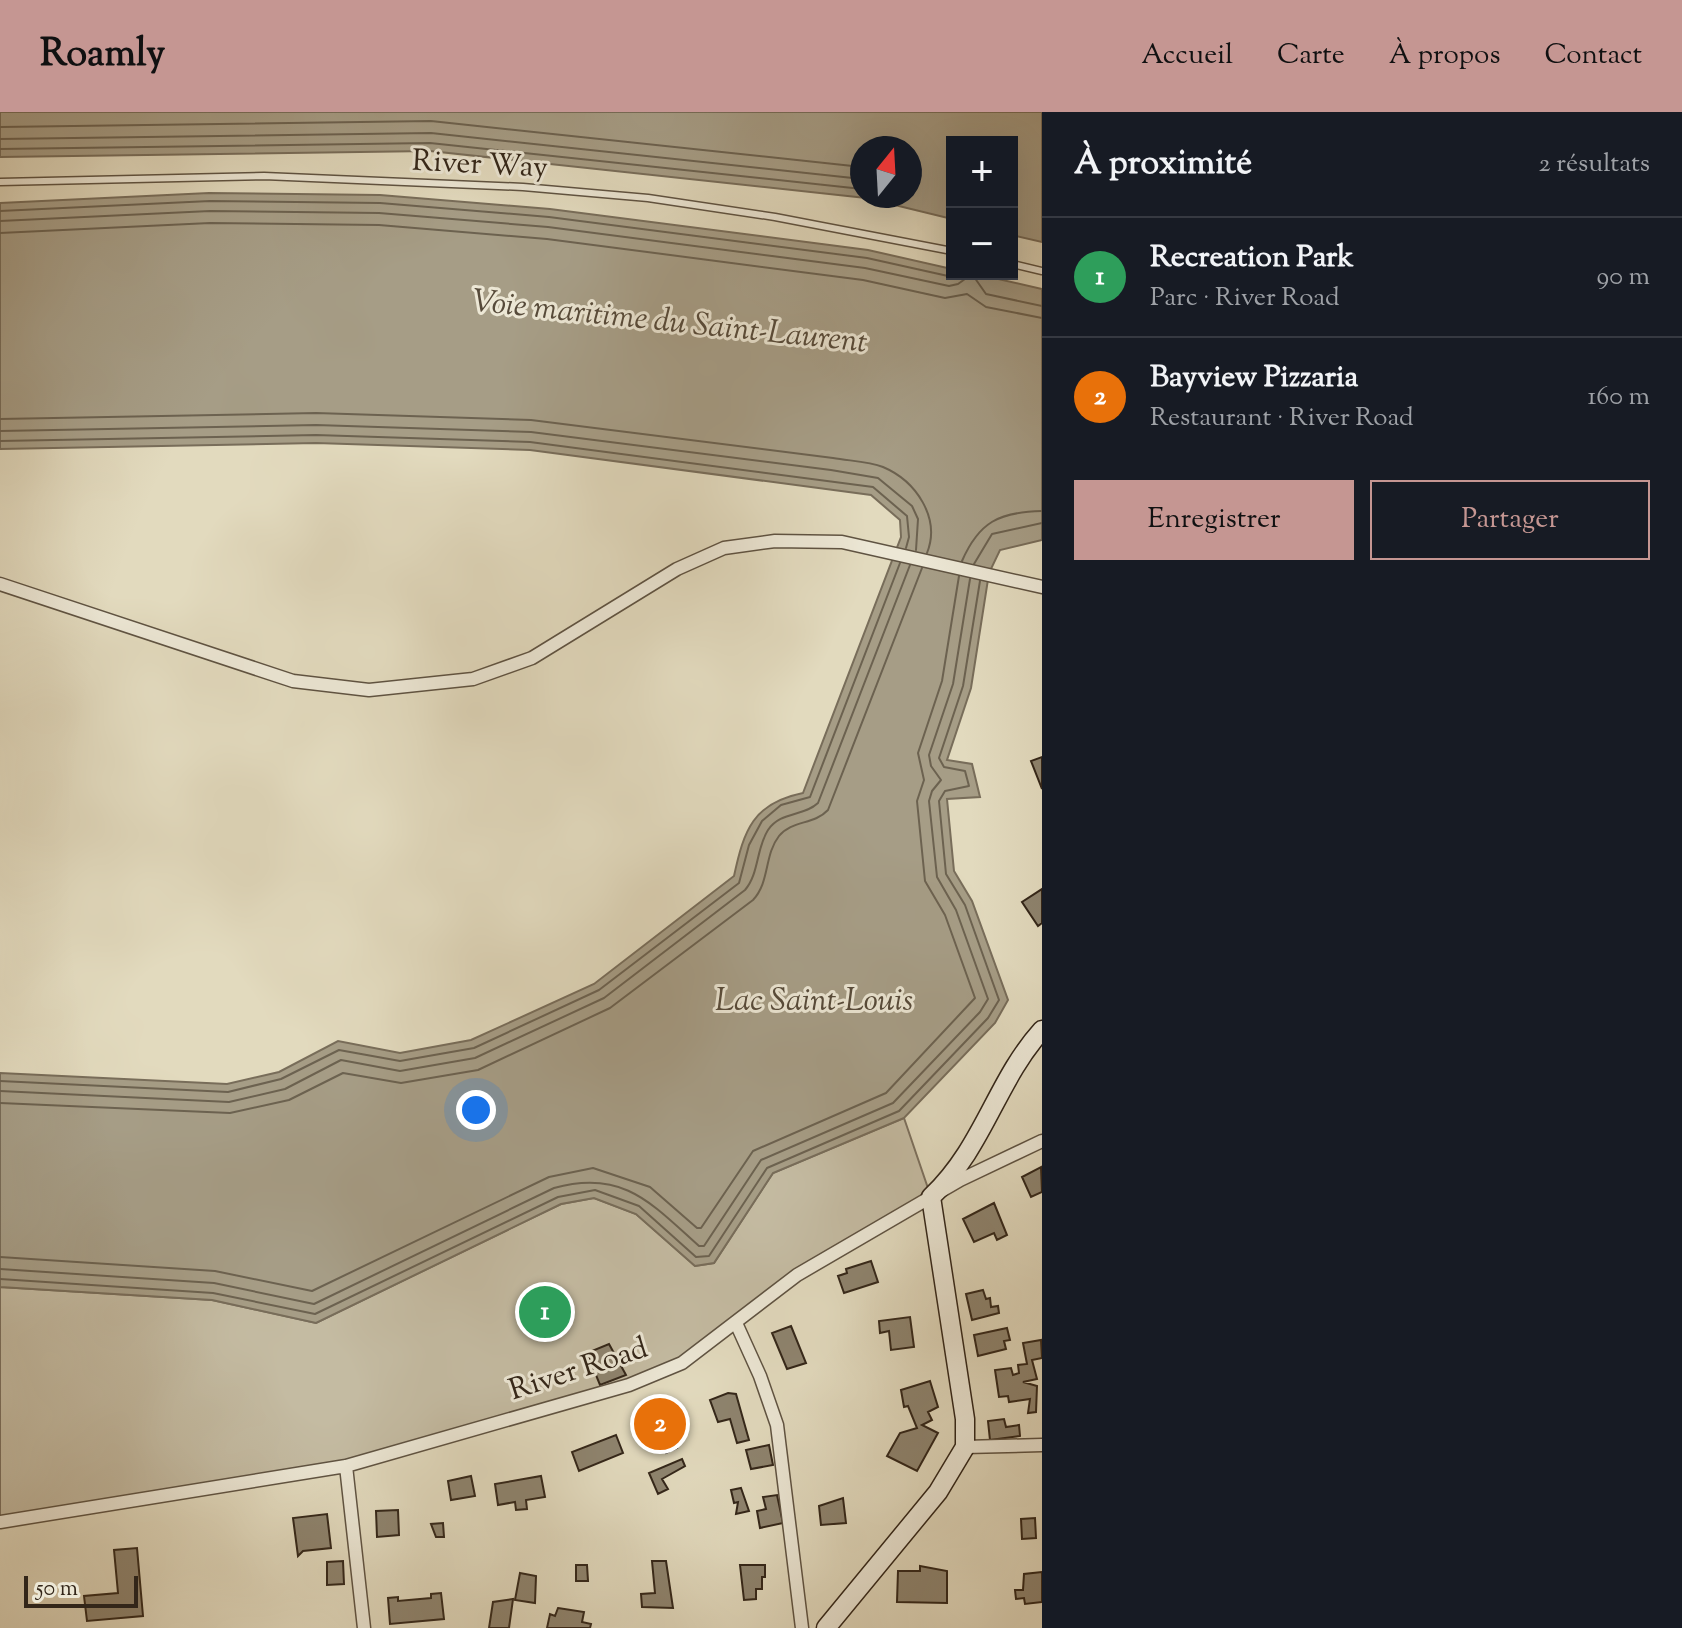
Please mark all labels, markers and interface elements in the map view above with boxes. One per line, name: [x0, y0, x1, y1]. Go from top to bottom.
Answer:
text: Roamly: [40, 29, 165, 83]
text: Accueil: [1141, 36, 1233, 76]
text: Carte: [1277, 36, 1345, 76]
text: À propos: [1389, 36, 1500, 76]
text: Contact: [1544, 36, 1642, 76]
north arrow: [850, 136, 922, 208]
map controls: [946, 136, 1018, 280]
button: +: [946, 136, 1018, 208]
street label: River Way: [411, 140, 549, 191]
text: À proximité: [1074, 140, 1252, 189]
text: 2 résultats: [1539, 146, 1650, 183]
button: −: [946, 208, 1018, 280]
text: Recreation Park: [1150, 237, 1354, 280]
text: 1: [1096, 259, 1104, 296]
text: 90 m: [1597, 259, 1650, 296]
water label: Voie maritime du Saint-Laurent: [470, 279, 870, 367]
text: Parc · River Road: [1150, 280, 1340, 317]
text: Bayview Pizzaria: [1150, 357, 1358, 400]
text: 2: [1094, 379, 1106, 416]
text: 160 m: [1587, 379, 1650, 416]
text: Restaurant · River Road: [1150, 400, 1414, 437]
button: Enregistrer: [1074, 480, 1354, 560]
button: Partager: [1370, 480, 1650, 560]
water label: Lac Saint-Louis: [715, 979, 913, 1025]
your location: [456, 1090, 496, 1130]
pin: 1: [519, 1282, 571, 1342]
street label: River Road: [504, 1328, 654, 1413]
pin: 2: [634, 1394, 686, 1454]
scale bar: [24, 1572, 138, 1608]
text: 50 m: [36, 1574, 78, 1606]

